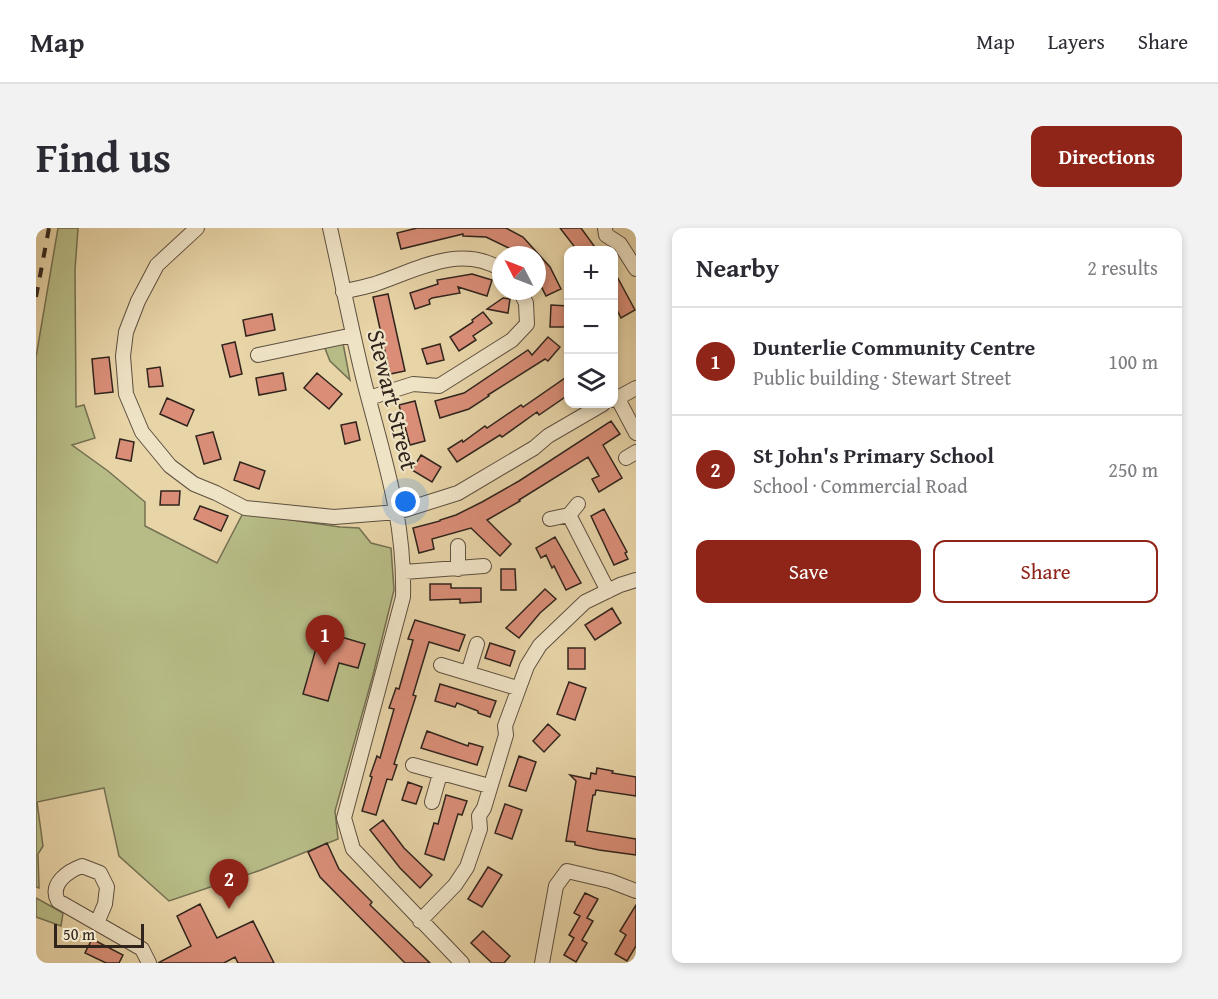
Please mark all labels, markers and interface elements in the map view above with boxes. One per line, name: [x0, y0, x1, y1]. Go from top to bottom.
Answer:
text: Map: [30, 21, 84, 62]
text: Map: [976, 26, 1015, 57]
text: Layers: [1048, 26, 1105, 57]
text: Share: [1138, 26, 1188, 57]
text: Find us: [36, 126, 171, 187]
button: Directions: [1031, 126, 1182, 187]
north arrow: [492, 246, 546, 300]
map controls: [564, 246, 618, 408]
button: +: [564, 246, 618, 300]
text: Nearby: [696, 248, 779, 287]
text: 2 results: [1087, 253, 1158, 282]
button: −: [564, 300, 618, 354]
street label: Stewart Street: [359, 326, 428, 475]
text: Dunterlie Community Centre: [753, 331, 1035, 363]
text: 1: [710, 347, 721, 376]
text: 100 m: [1108, 347, 1158, 376]
button: layers: [564, 354, 618, 408]
text: Public building · Stewart Street: [753, 363, 1011, 392]
text: St John's Primary School: [753, 439, 994, 471]
text: 2: [710, 455, 721, 484]
text: 250 m: [1108, 455, 1158, 484]
text: School · Commercial Road: [753, 471, 968, 500]
your location: [391, 487, 420, 516]
button: Save: [696, 540, 921, 603]
button: Share: [933, 540, 1158, 603]
pin: 1: [306, 616, 344, 665]
pin: 2: [210, 860, 248, 909]
scale bar: [54, 921, 144, 948]
text: 50 m: [63, 922, 95, 946]

